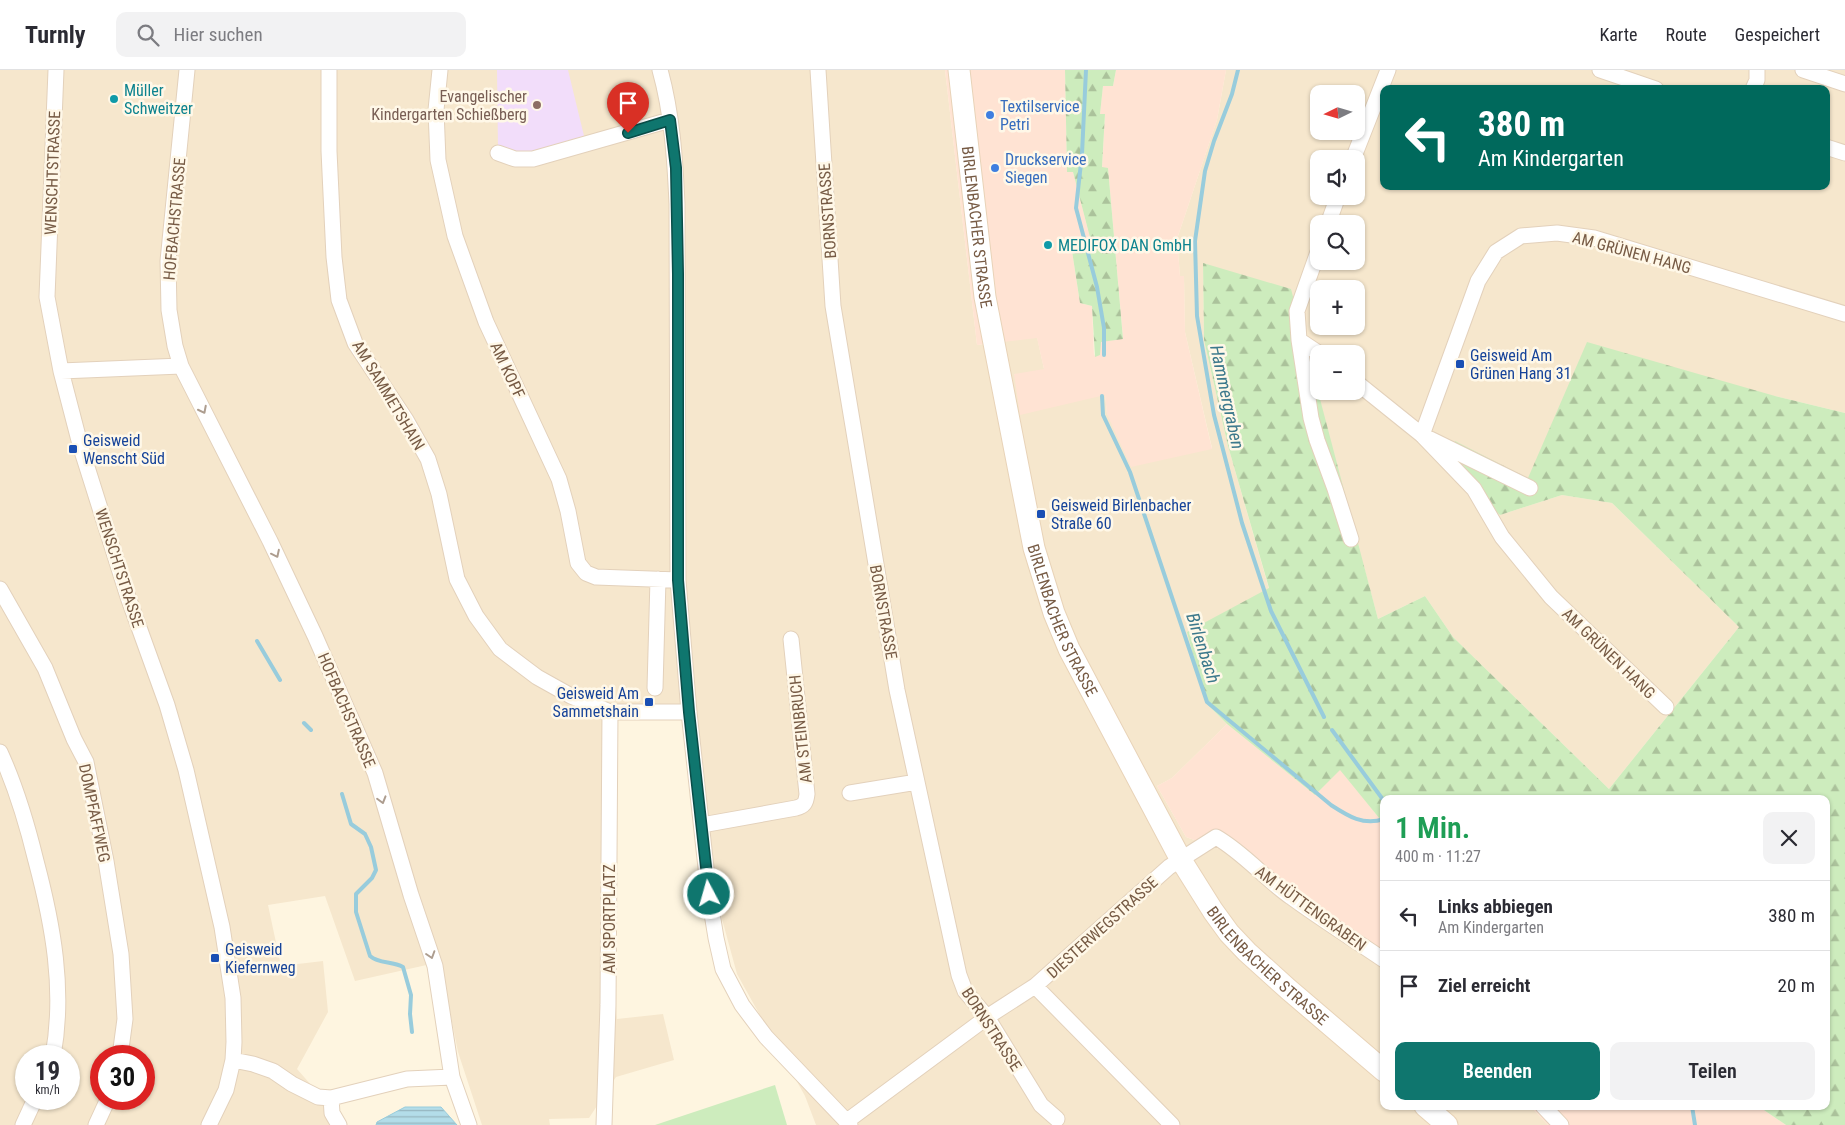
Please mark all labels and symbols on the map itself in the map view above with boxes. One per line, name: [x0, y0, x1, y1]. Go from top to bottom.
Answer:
place label: Müller Schweitzer: [124, 81, 193, 118]
pin: [607, 82, 649, 133]
north arrow: [1310, 85, 1365, 140]
place label: Evangelischer Kindergarten Schießberg: [371, 87, 527, 124]
marker: Müller Schweitzer: [108, 93, 120, 105]
place label: Textilservice Petri: [1000, 97, 1079, 134]
marker: Evangelischer Kindergarten Schießberg: [531, 99, 543, 111]
marker: Textilservice Petri: [984, 109, 996, 121]
street label: WENSCHTSTRASSE: [41, 111, 64, 235]
street label: BIRLENBACHER STRASSE: [958, 145, 996, 310]
place label: Druckservice Siegen: [1005, 150, 1087, 187]
street label: HOFBACHSTRASSE: [160, 157, 189, 281]
marker: Druckservice Siegen: [989, 162, 1001, 174]
street label: BORNSTRASSE: [815, 163, 840, 259]
street label: AM GRÜNEN HANG: [1570, 228, 1693, 277]
place label: MEDIFOX DAN GmbH: [1058, 236, 1192, 255]
marker: MEDIFOX DAN GmbH: [1042, 239, 1054, 251]
street label: AM SAMMETSHAIN: [348, 337, 429, 454]
street label: AM KOPF: [486, 339, 529, 402]
water label: Hammergraben: [1206, 343, 1249, 451]
place label: Geisweid Am Grünen Hang 31: [1470, 346, 1571, 383]
marker: Geisweid Am Grünen Hang 31: [1454, 358, 1466, 370]
one-way arrow: [197, 404, 207, 413]
place label: Geisweid Wenscht Süd: [83, 431, 165, 468]
marker: Geisweid Wenscht Süd: [67, 443, 79, 455]
place label: Geisweid Birlenbacher Straße 60: [1051, 496, 1191, 533]
street label: WENSCHTSTRASSE: [91, 506, 148, 630]
marker: Geisweid Birlenbacher Straße 60: [1035, 508, 1047, 520]
street label: BIRLENBACHER STRASSE: [1023, 542, 1101, 700]
one-way arrow: [270, 549, 280, 558]
street label: BORNSTRASSE: [866, 563, 901, 661]
street label: AM GRÜNEN HANG: [1558, 604, 1659, 703]
water label: Birlenbach: [1182, 610, 1225, 686]
street label: HOFBACHSTRASSE: [314, 650, 379, 771]
street label: AM STEINBRUCH: [785, 674, 816, 784]
place label: Geisweid Am Sammetshain: [553, 684, 639, 721]
marker: Geisweid Am Sammetshain: [643, 696, 655, 708]
street label: DOMPFAFFWEG: [75, 762, 114, 864]
one-way arrow: [377, 795, 387, 803]
street label: AM HÜTTENGRABEN: [1252, 862, 1370, 955]
street label: AM SPORTPLATZ: [600, 864, 619, 974]
position arrow: [682, 867, 734, 919]
street label: DIESTERWEGSTRASSE: [1043, 873, 1162, 982]
street label: BIRLENBACHER STRASSE: [1203, 903, 1332, 1029]
place label: Geisweid Kiefernweg: [225, 940, 296, 977]
one-way arrow: [425, 950, 435, 958]
marker: Geisweid Kiefernweg: [209, 952, 221, 964]
street label: BORNSTRASSE: [958, 984, 1026, 1075]
speed limit sign: 30: [90, 1045, 155, 1110]

